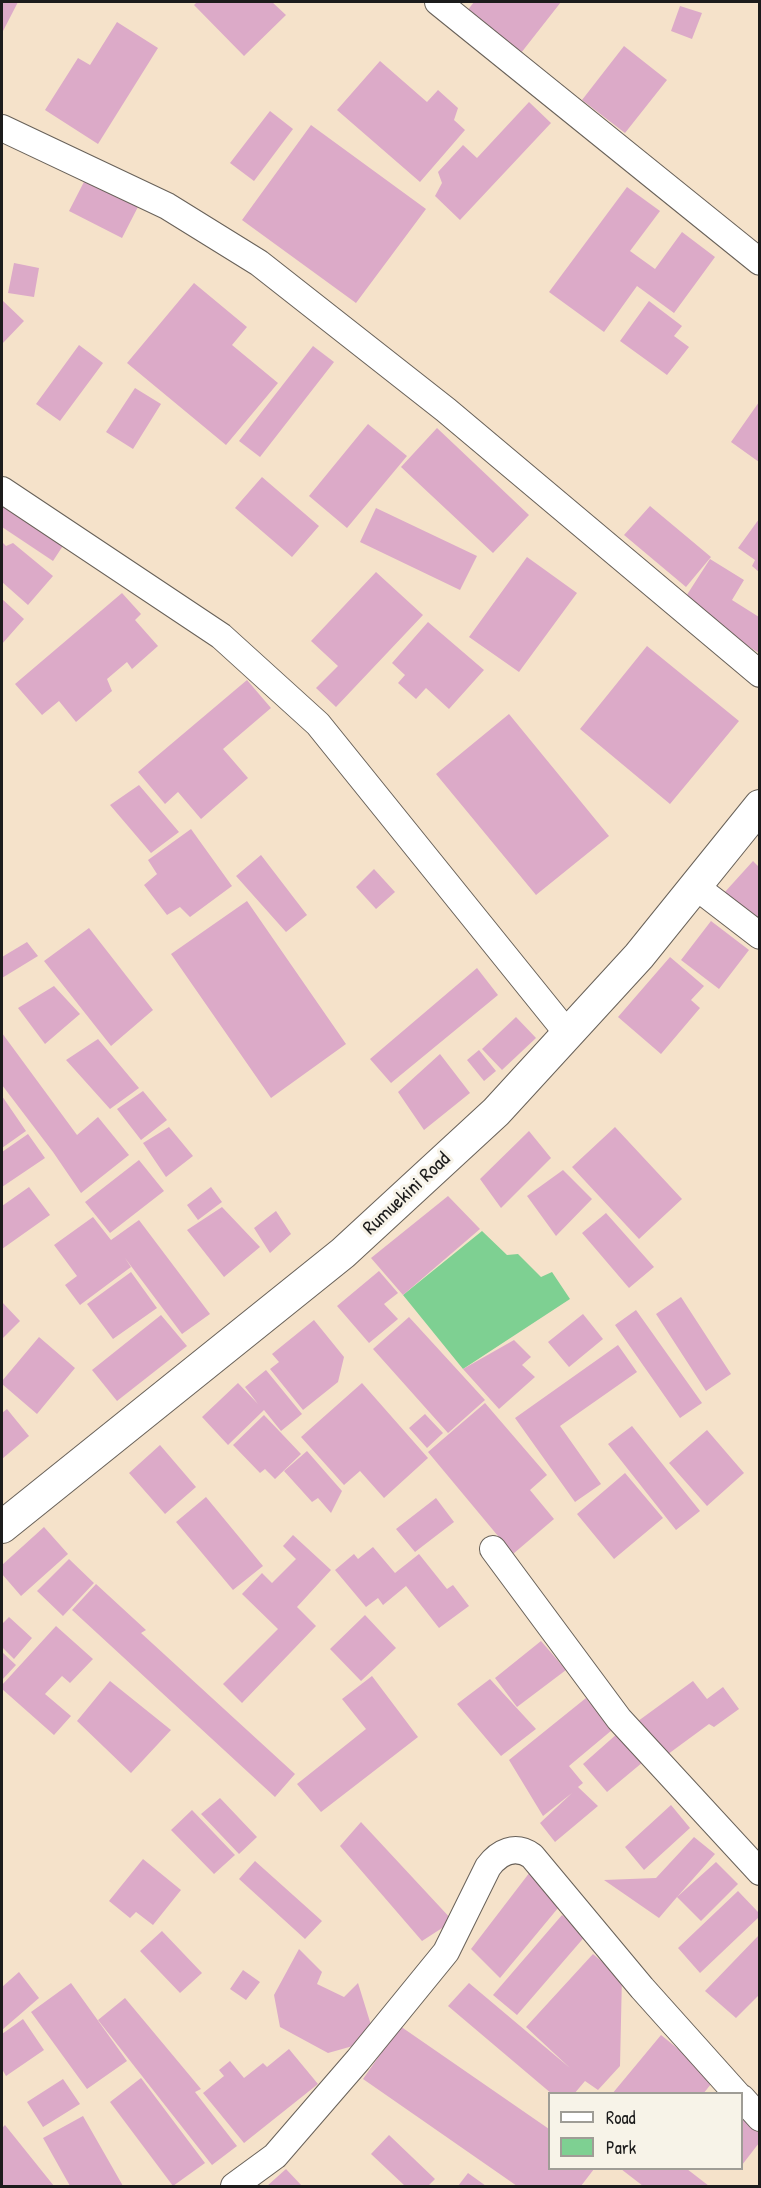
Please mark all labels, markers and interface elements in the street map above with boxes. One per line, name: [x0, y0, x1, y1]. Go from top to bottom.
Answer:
street label: Rumuekini Road: [358, 1148, 456, 1240]
legend: [548, 2092, 743, 2170]
text: Road: [606, 2105, 636, 2130]
text: Park: [606, 2135, 636, 2160]

